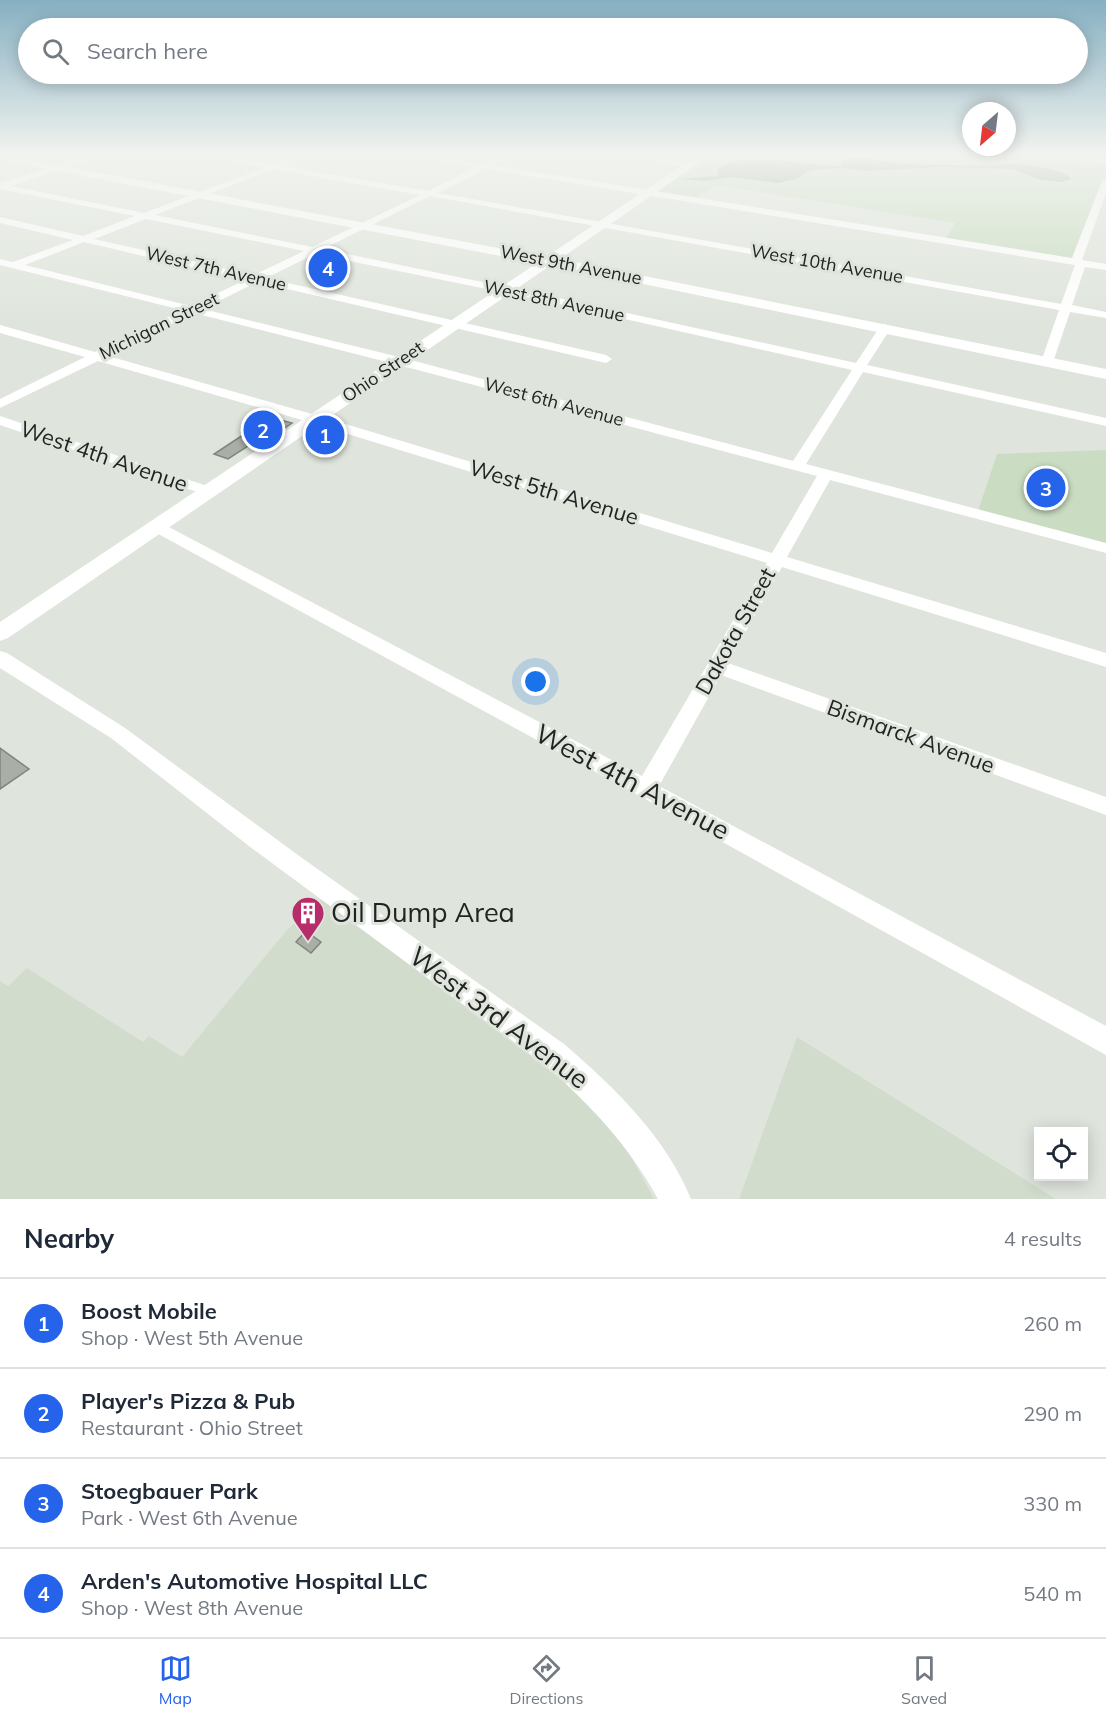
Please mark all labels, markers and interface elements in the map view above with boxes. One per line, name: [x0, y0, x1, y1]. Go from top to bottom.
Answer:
search box: [18, 18, 1088, 84]
icon: search: [39, 35, 72, 68]
text: Search here: [87, 37, 208, 65]
north arrow: [962, 102, 1016, 156]
street label: West 10th Avenue: [749, 239, 905, 288]
street label: West 9th Avenue: [498, 240, 644, 290]
street label: West 7th Avenue: [144, 241, 289, 296]
pin: 4: [308, 246, 348, 290]
street label: West 8th Avenue: [481, 274, 627, 327]
street label: Michigan Street: [95, 287, 222, 364]
street label: Ohio Street: [338, 336, 428, 407]
street label: West 6th Avenue: [482, 372, 626, 431]
pin: 2: [244, 408, 282, 452]
pin: 1: [306, 412, 344, 458]
street label: West 4th Avenue: [16, 414, 192, 498]
street label: West 5th Avenue: [466, 453, 642, 531]
pin: 3: [1026, 466, 1066, 510]
street label: Dakota Street: [689, 562, 781, 699]
your location: [521, 667, 550, 696]
street label: Bismarck Avenue: [823, 693, 999, 779]
street label: West 4th Avenue: [529, 716, 736, 847]
building icon: Oil Dump Area: [290, 895, 326, 942]
place label: Oil Dump Area: [331, 895, 515, 929]
street label: West 3rd Avenue: [403, 939, 596, 1096]
map controls: [1034, 1127, 1088, 1181]
button: locate: [1034, 1127, 1088, 1181]
text: Nearby: [24, 1222, 114, 1255]
text: 4 results: [1004, 1226, 1082, 1251]
text: Boost Mobile: [81, 1297, 217, 1325]
text: 1: [38, 1311, 50, 1336]
text: 260 m: [1023, 1311, 1082, 1336]
text: Shop · West 5th Avenue: [81, 1325, 303, 1350]
text: Player's Pizza & Pub: [81, 1387, 295, 1415]
text: 2: [38, 1401, 50, 1426]
text: 290 m: [1023, 1401, 1082, 1426]
text: Restaurant · Ohio Street: [81, 1415, 303, 1440]
text: Stoegbauer Park: [81, 1477, 258, 1505]
text: 3: [38, 1491, 50, 1516]
text: 330 m: [1023, 1491, 1082, 1516]
text: Park · West 6th Avenue: [81, 1505, 298, 1530]
text: Arden's Automotive Hospital LLC: [81, 1567, 428, 1595]
text: 4: [38, 1581, 50, 1606]
text: 540 m: [1023, 1581, 1082, 1606]
text: Shop · West 8th Avenue: [81, 1595, 303, 1620]
tab: Map: [159, 1652, 192, 1708]
tab: Directions: [509, 1652, 583, 1708]
tab: Saved: [901, 1652, 947, 1708]

